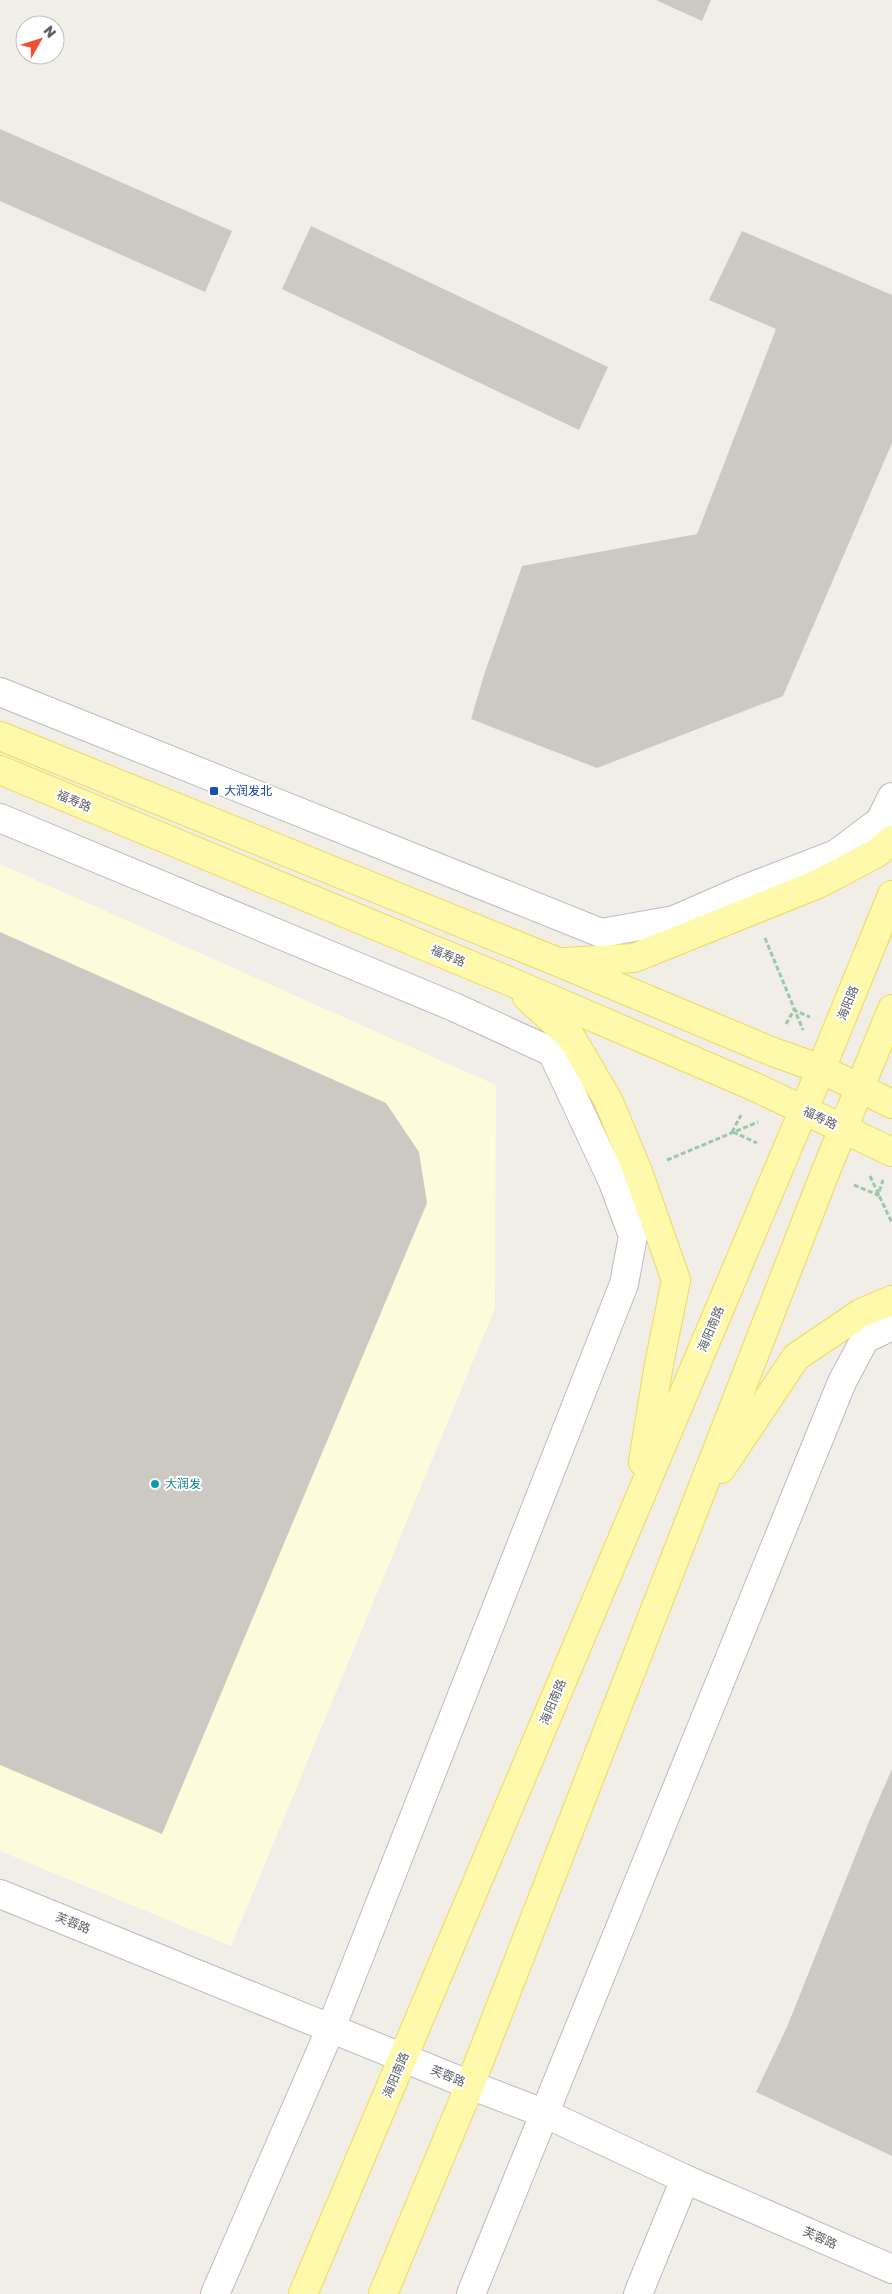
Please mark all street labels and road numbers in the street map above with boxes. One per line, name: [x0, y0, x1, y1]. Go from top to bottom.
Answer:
street label: 福寿路: [55, 787, 94, 814]
street label: 福寿路: [429, 942, 468, 969]
street label: 海阳路: [834, 983, 861, 1022]
street label: 福寿路: [801, 1103, 840, 1132]
street label: 海阳南路: [694, 1304, 727, 1354]
street label: 海阳南路: [536, 1677, 569, 1727]
street label: 芙蓉路: [54, 1909, 93, 1936]
street label: 海阳南路: [379, 2050, 412, 2100]
street label: 芙蓉路: [429, 2062, 468, 2089]
street label: 芙蓉路: [801, 2223, 840, 2252]

